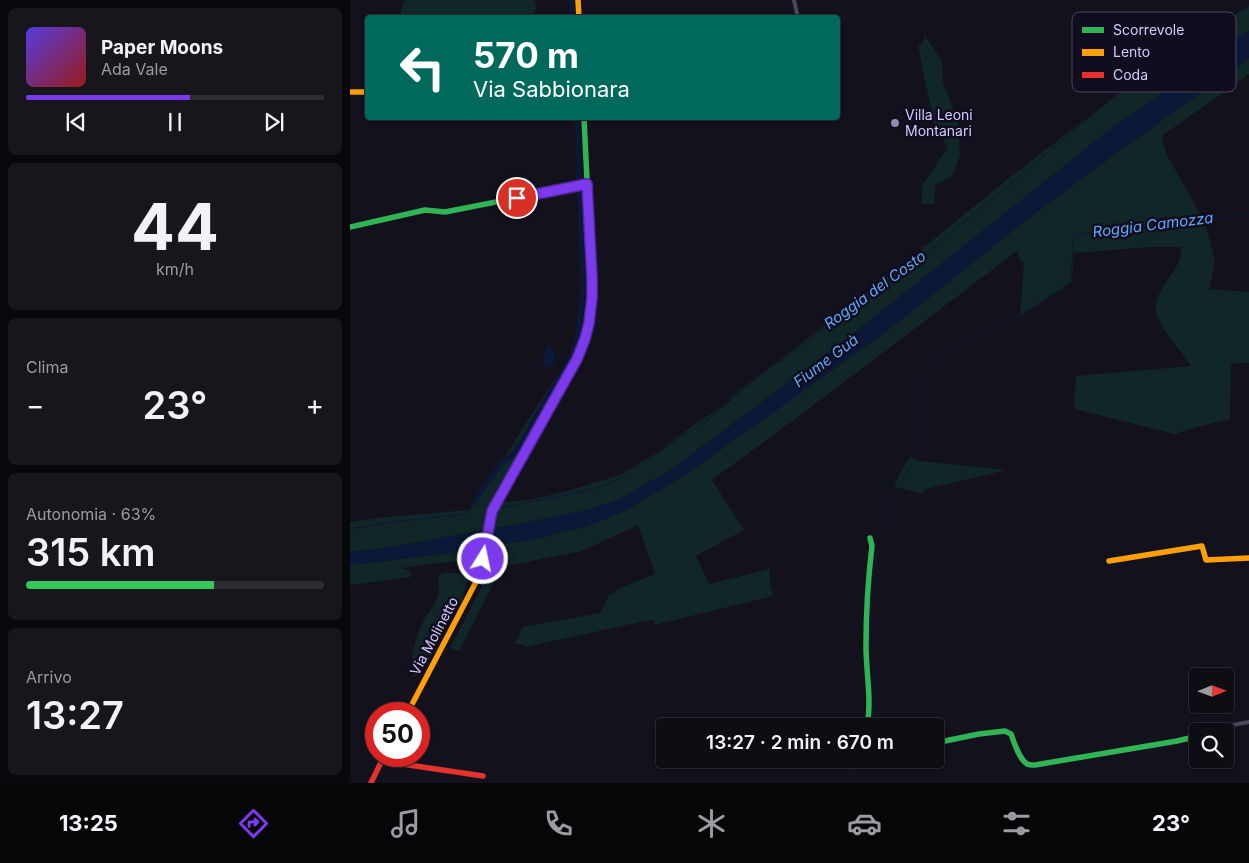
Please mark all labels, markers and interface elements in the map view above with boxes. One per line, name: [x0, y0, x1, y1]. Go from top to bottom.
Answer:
legend: [1072, 12, 1236, 92]
text: Scorrevole: [1113, 21, 1184, 38]
text: 570 m: [473, 34, 579, 76]
icon: left: [390, 35, 455, 100]
text: Paper Moons: [101, 36, 223, 59]
text: Lento: [1113, 43, 1150, 60]
text: Ada Vale: [101, 59, 168, 79]
text: Coda: [1113, 66, 1148, 83]
text: Via Sabbionara: [473, 76, 630, 102]
place label: Villa Leoni Montanari: [905, 106, 973, 139]
icon: previous: [62, 108, 90, 136]
icon: pause: [161, 108, 189, 136]
icon: next: [260, 108, 288, 136]
marker: Villa Leoni Montanari: [889, 117, 901, 129]
pin: [496, 177, 538, 219]
icon: arrive: [503, 184, 531, 212]
text: 44: [131, 187, 219, 266]
water label: Roggia Camozza: [1091, 208, 1214, 241]
water label: Roggia del Costo: [820, 246, 929, 333]
text: km/h: [156, 259, 194, 279]
water label: Fiume Guà: [789, 330, 862, 391]
text: Clima: [26, 357, 68, 377]
text: 23°: [143, 382, 207, 428]
text: −: [26, 388, 45, 422]
text: +: [305, 388, 324, 422]
text: Autonomia · 63%: [26, 504, 156, 524]
text: 315 km: [26, 529, 156, 575]
position arrow: [456, 532, 508, 584]
street label: Via Molinetto: [406, 594, 461, 678]
text: Arrivo: [26, 667, 72, 687]
north arrow: [1189, 668, 1234, 712]
map controls: [1189, 668, 1234, 768]
text: 13:27: [26, 692, 124, 738]
speed limit sign: 50: [365, 702, 430, 767]
button: search: [1189, 723, 1234, 768]
text: 13:27 · 2 min · 670 m: [706, 731, 894, 754]
icon: directions: [236, 806, 271, 841]
icon: music: [388, 806, 423, 841]
icon: phone: [541, 806, 576, 841]
icon: climate: [694, 806, 729, 841]
icon: car: [847, 806, 882, 841]
icon: filters: [999, 806, 1034, 841]
text: 13:25: [59, 810, 118, 836]
text: 23°: [1152, 810, 1190, 836]

